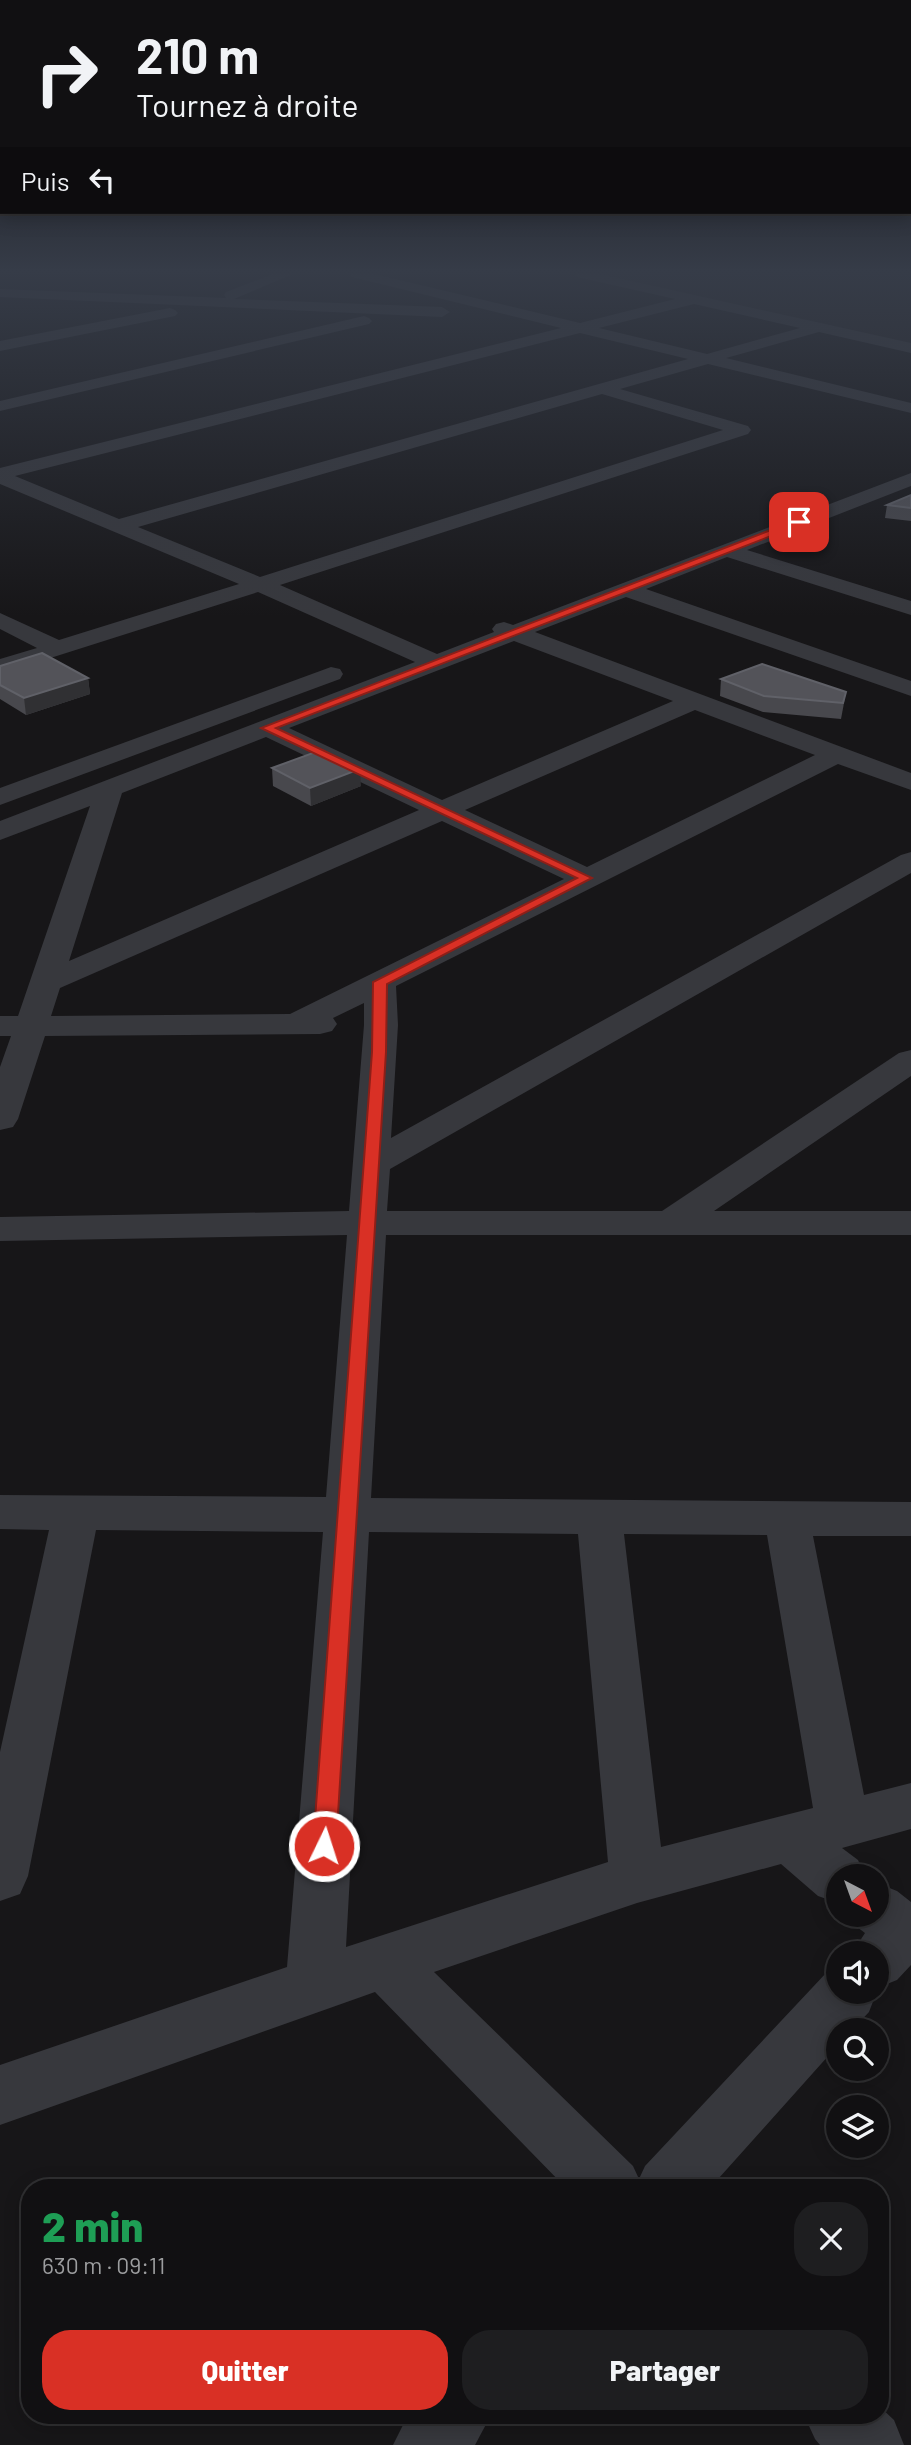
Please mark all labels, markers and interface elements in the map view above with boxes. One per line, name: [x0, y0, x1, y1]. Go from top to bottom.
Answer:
text: 210 m: [136, 25, 259, 84]
icon: right: [21, 28, 112, 119]
text: Tournez à droite: [136, 85, 358, 123]
icon: left: [83, 161, 121, 199]
text: Puis: [21, 165, 69, 196]
pin: [769, 492, 829, 552]
icon: arrive: [780, 503, 818, 541]
position arrow: [287, 1809, 361, 1883]
north arrow: [826, 1864, 889, 1927]
map controls: [826, 1864, 889, 2158]
button: sound: [826, 1941, 889, 2004]
button: search: [826, 2018, 889, 2081]
button: layers: [826, 2095, 889, 2158]
text: 2 min: [42, 2200, 143, 2250]
button: close: [794, 2202, 868, 2276]
text: 630 m · 09:11: [42, 2251, 165, 2279]
button: Quitter: [42, 2330, 448, 2410]
button: Partager: [462, 2330, 868, 2410]

